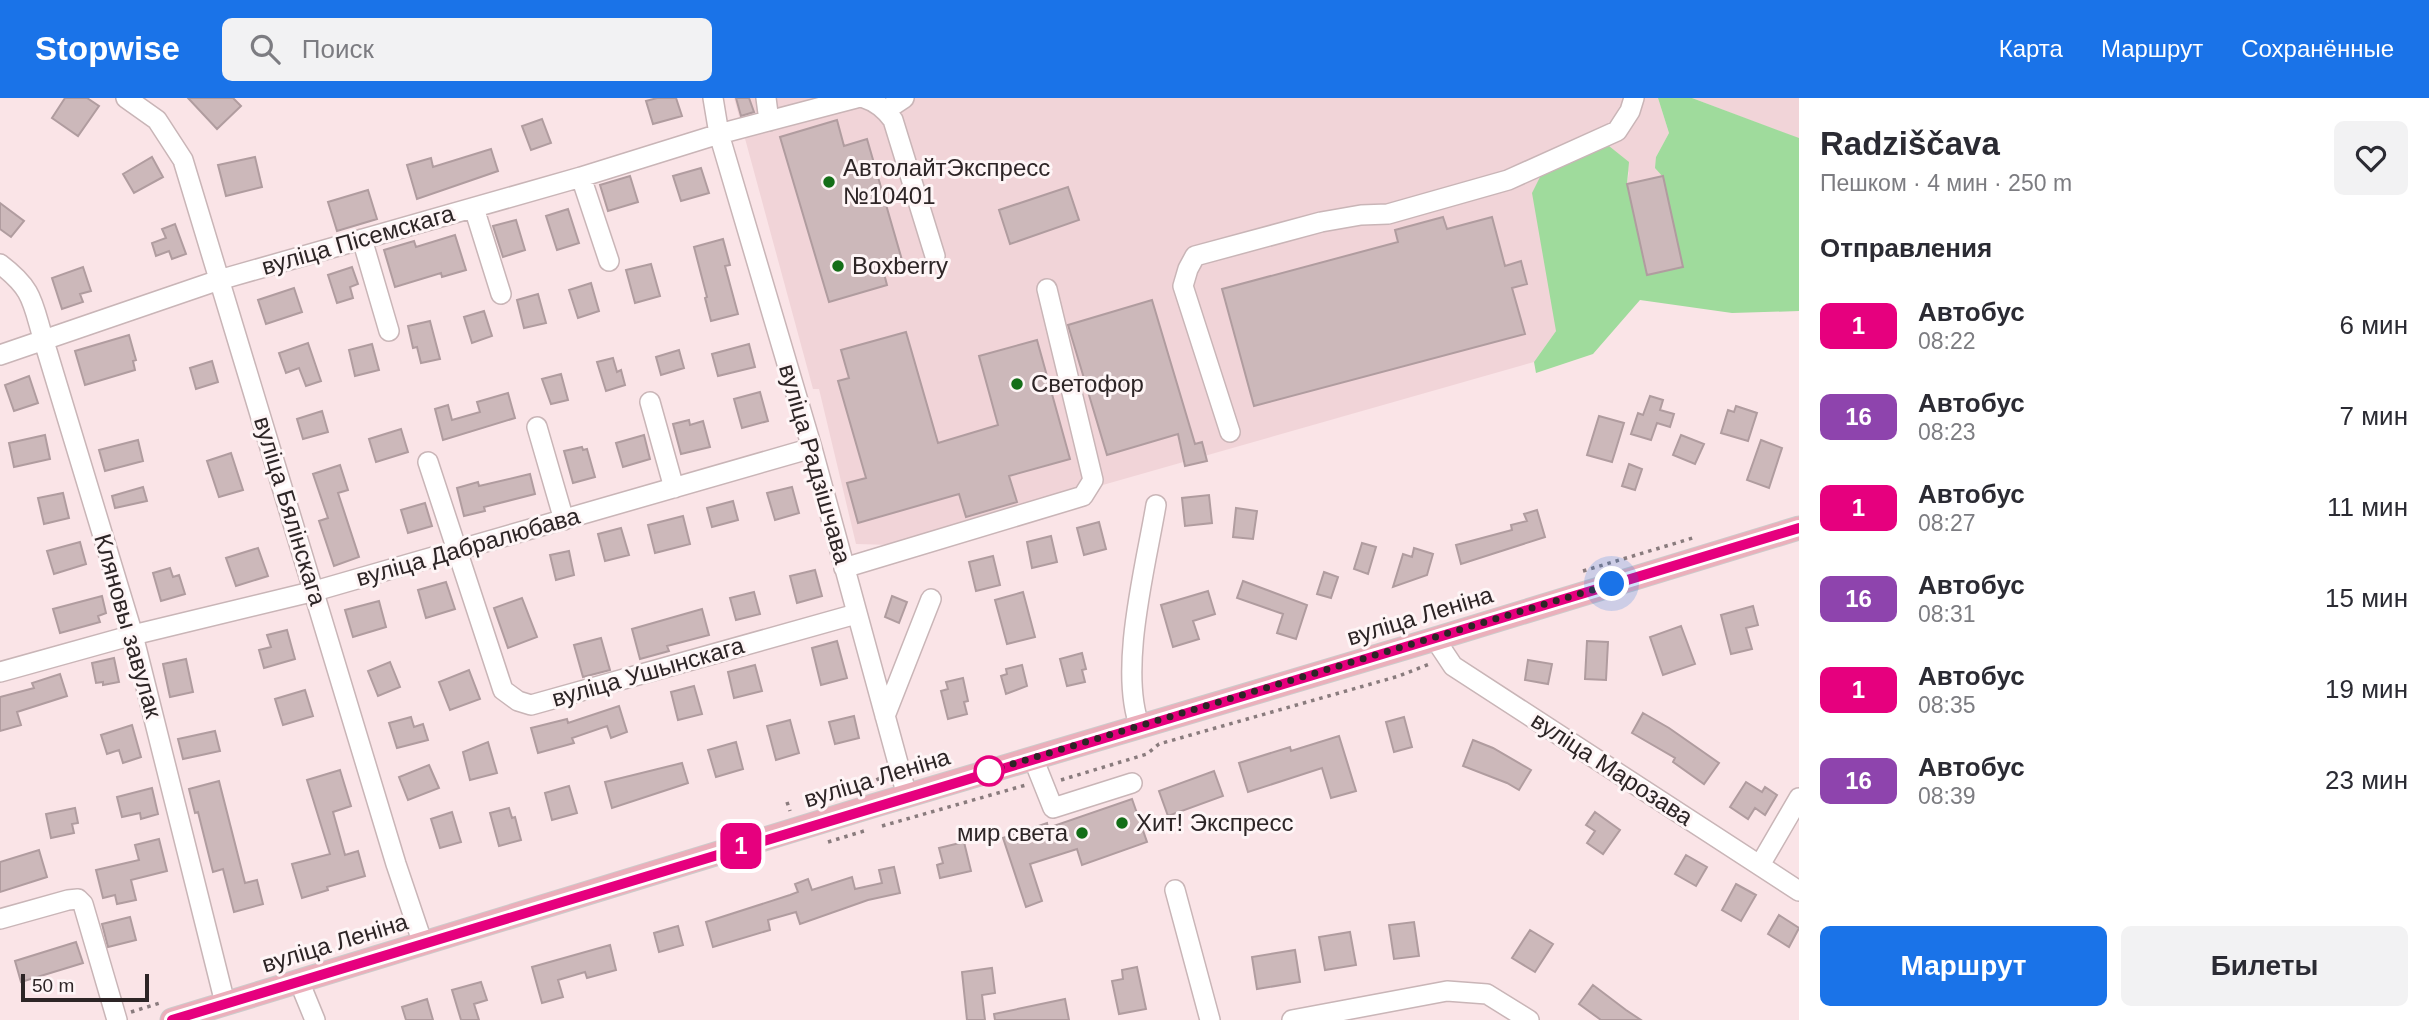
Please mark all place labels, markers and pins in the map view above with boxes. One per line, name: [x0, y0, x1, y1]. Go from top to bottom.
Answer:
place label: АвтолайтЭкспресс №10401: [843, 154, 1050, 209]
marker: АвтолайтЭкспресс №10401: [821, 174, 837, 190]
place label: Boxberry: [852, 252, 948, 279]
marker: Boxberry: [830, 258, 846, 274]
place label: Светофор: [1031, 370, 1144, 397]
marker: Светофор: [1009, 376, 1025, 392]
unlabelled marker: [974, 756, 1004, 786]
place label: Хит! Экспресс: [1136, 809, 1293, 836]
marker: Хит! Экспресс: [1114, 815, 1130, 831]
place label: мир света: [957, 819, 1069, 846]
marker: мир света: [1074, 825, 1090, 841]

